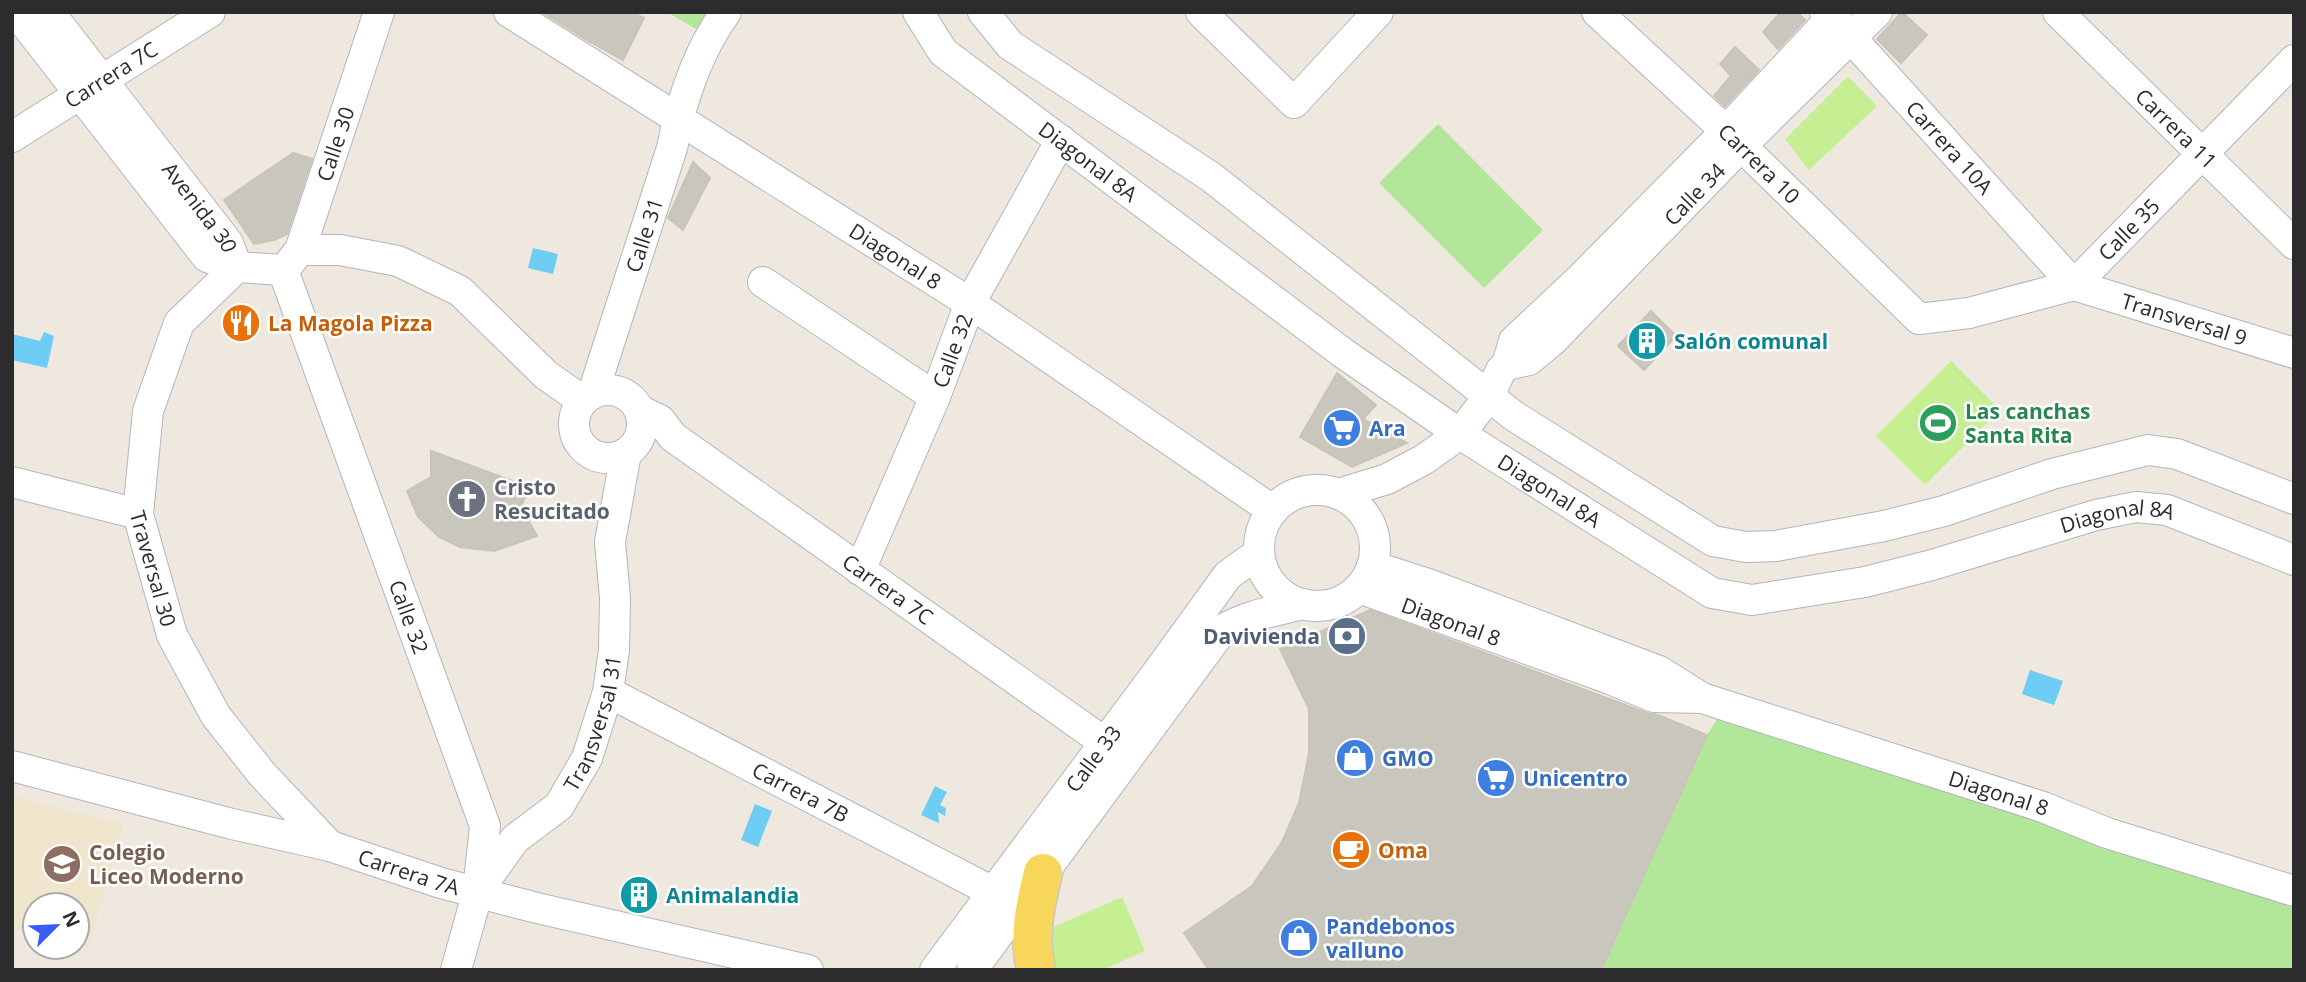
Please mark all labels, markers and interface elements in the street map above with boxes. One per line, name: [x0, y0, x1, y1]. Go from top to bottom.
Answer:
street label: Carrera 7C: [59, 35, 163, 114]
street label: Carrera 11: [2130, 82, 2223, 175]
street label: Carrera 10A: [1900, 94, 2000, 201]
street label: Calle 30: [310, 103, 361, 185]
street label: Diagonal 8A: [1033, 115, 1144, 208]
street label: Carrera 10: [1712, 117, 1806, 210]
street label: Avenida 30: [156, 156, 244, 256]
street label: Calle 34: [1658, 157, 1731, 231]
street label: Calle 35: [2092, 192, 2165, 266]
street label: Calle 31: [619, 194, 669, 276]
street label: Diagonal 8: [844, 216, 947, 295]
street label: Transversal 9: [2118, 287, 2251, 352]
restaurant icon: La Magola Pizza: [220, 302, 262, 344]
place label: La Magola Pizza: [268, 309, 433, 337]
street label: Calle 32: [926, 310, 979, 392]
building icon: Salón comunal: [1626, 320, 1668, 362]
place label: Salón comunal: [1674, 327, 1828, 355]
place label: Las canchas Santa Rita: [1965, 397, 2090, 449]
sports icon: Las canchas Santa Rita: [1917, 402, 1959, 444]
supermarket icon: Ara: [1321, 407, 1363, 449]
place label: Ara: [1369, 414, 1406, 442]
street label: Diagonal 8A: [1493, 447, 1607, 534]
place label: Cristo Resucitado: [494, 473, 610, 525]
church icon: Cristo Resucitado: [446, 478, 488, 520]
street label: Diagonal 8A: [2056, 493, 2180, 539]
street label: Traversal 30: [124, 507, 183, 630]
street label: Carrera 7C: [837, 547, 939, 631]
street label: Calle 32: [383, 576, 435, 658]
street label: Diagonal 8: [1398, 591, 1505, 652]
bank icon: Davivienda: [1326, 615, 1368, 657]
place label: Davivienda: [1203, 622, 1320, 650]
street label: Transversal 31: [557, 653, 627, 796]
street label: Calle 33: [1059, 719, 1127, 798]
shop icon: GMO: [1334, 737, 1376, 779]
place label: GMO: [1382, 744, 1434, 772]
street label: Carrera 7B: [747, 755, 854, 829]
supermarket icon: Unicentro: [1475, 757, 1517, 799]
place label: Unicentro: [1523, 764, 1628, 792]
street label: Diagonal 8: [1945, 764, 2052, 822]
cafe icon: Oma: [1330, 829, 1372, 871]
place label: Oma: [1378, 836, 1428, 864]
place label: Colegio Liceo Moderno: [89, 838, 244, 890]
street label: Carrera 7A: [355, 842, 463, 901]
school or university icon: Colegio Liceo Moderno: [41, 843, 83, 885]
building icon: Animalandia: [618, 874, 660, 916]
place label: Animalandia: [666, 881, 799, 909]
north arrow: [21, 891, 91, 961]
text: N: [57, 907, 87, 931]
place label: Pandebonos valluno: [1326, 912, 1455, 964]
shop icon: Pandebonos valluno: [1278, 917, 1320, 959]

